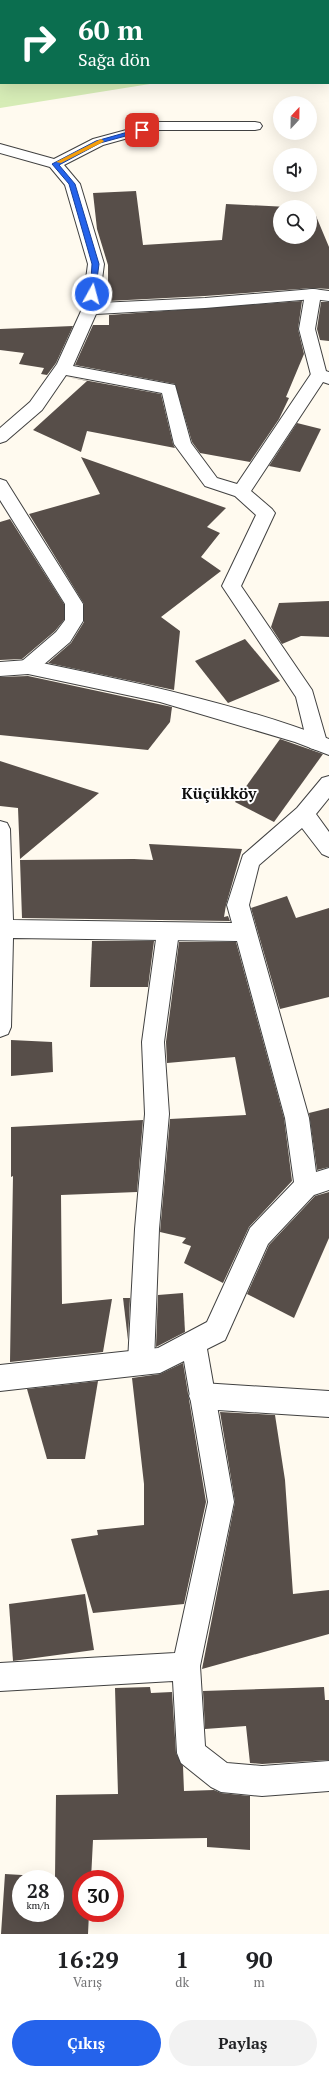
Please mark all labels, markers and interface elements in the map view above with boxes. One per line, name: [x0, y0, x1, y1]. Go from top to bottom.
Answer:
text: 60 m: [78, 11, 143, 48]
icon: right: [12, 16, 64, 68]
text: Sağa dön: [78, 47, 150, 71]
north arrow: [273, 96, 317, 140]
map controls: [273, 96, 317, 244]
pin: [125, 113, 159, 147]
icon: arrive: [131, 119, 153, 141]
button: sound: [273, 148, 317, 192]
button: search: [273, 200, 317, 244]
position arrow: [71, 273, 113, 315]
district label: Küçükköy: [181, 782, 257, 804]
speed limit sign: 30: [72, 1870, 124, 1922]
text: 28: [27, 1877, 49, 1904]
text: km/h: [26, 1899, 50, 1912]
text: 16:29: [56, 1943, 119, 1975]
text: 1: [175, 1943, 189, 1975]
text: 90: [246, 1943, 273, 1975]
text: Varış: [73, 1973, 102, 1991]
text: dk: [175, 1973, 189, 1991]
text: m: [253, 1973, 265, 1991]
button: Çıkış: [12, 2020, 161, 2066]
button: Paylaş: [169, 2020, 317, 2066]

